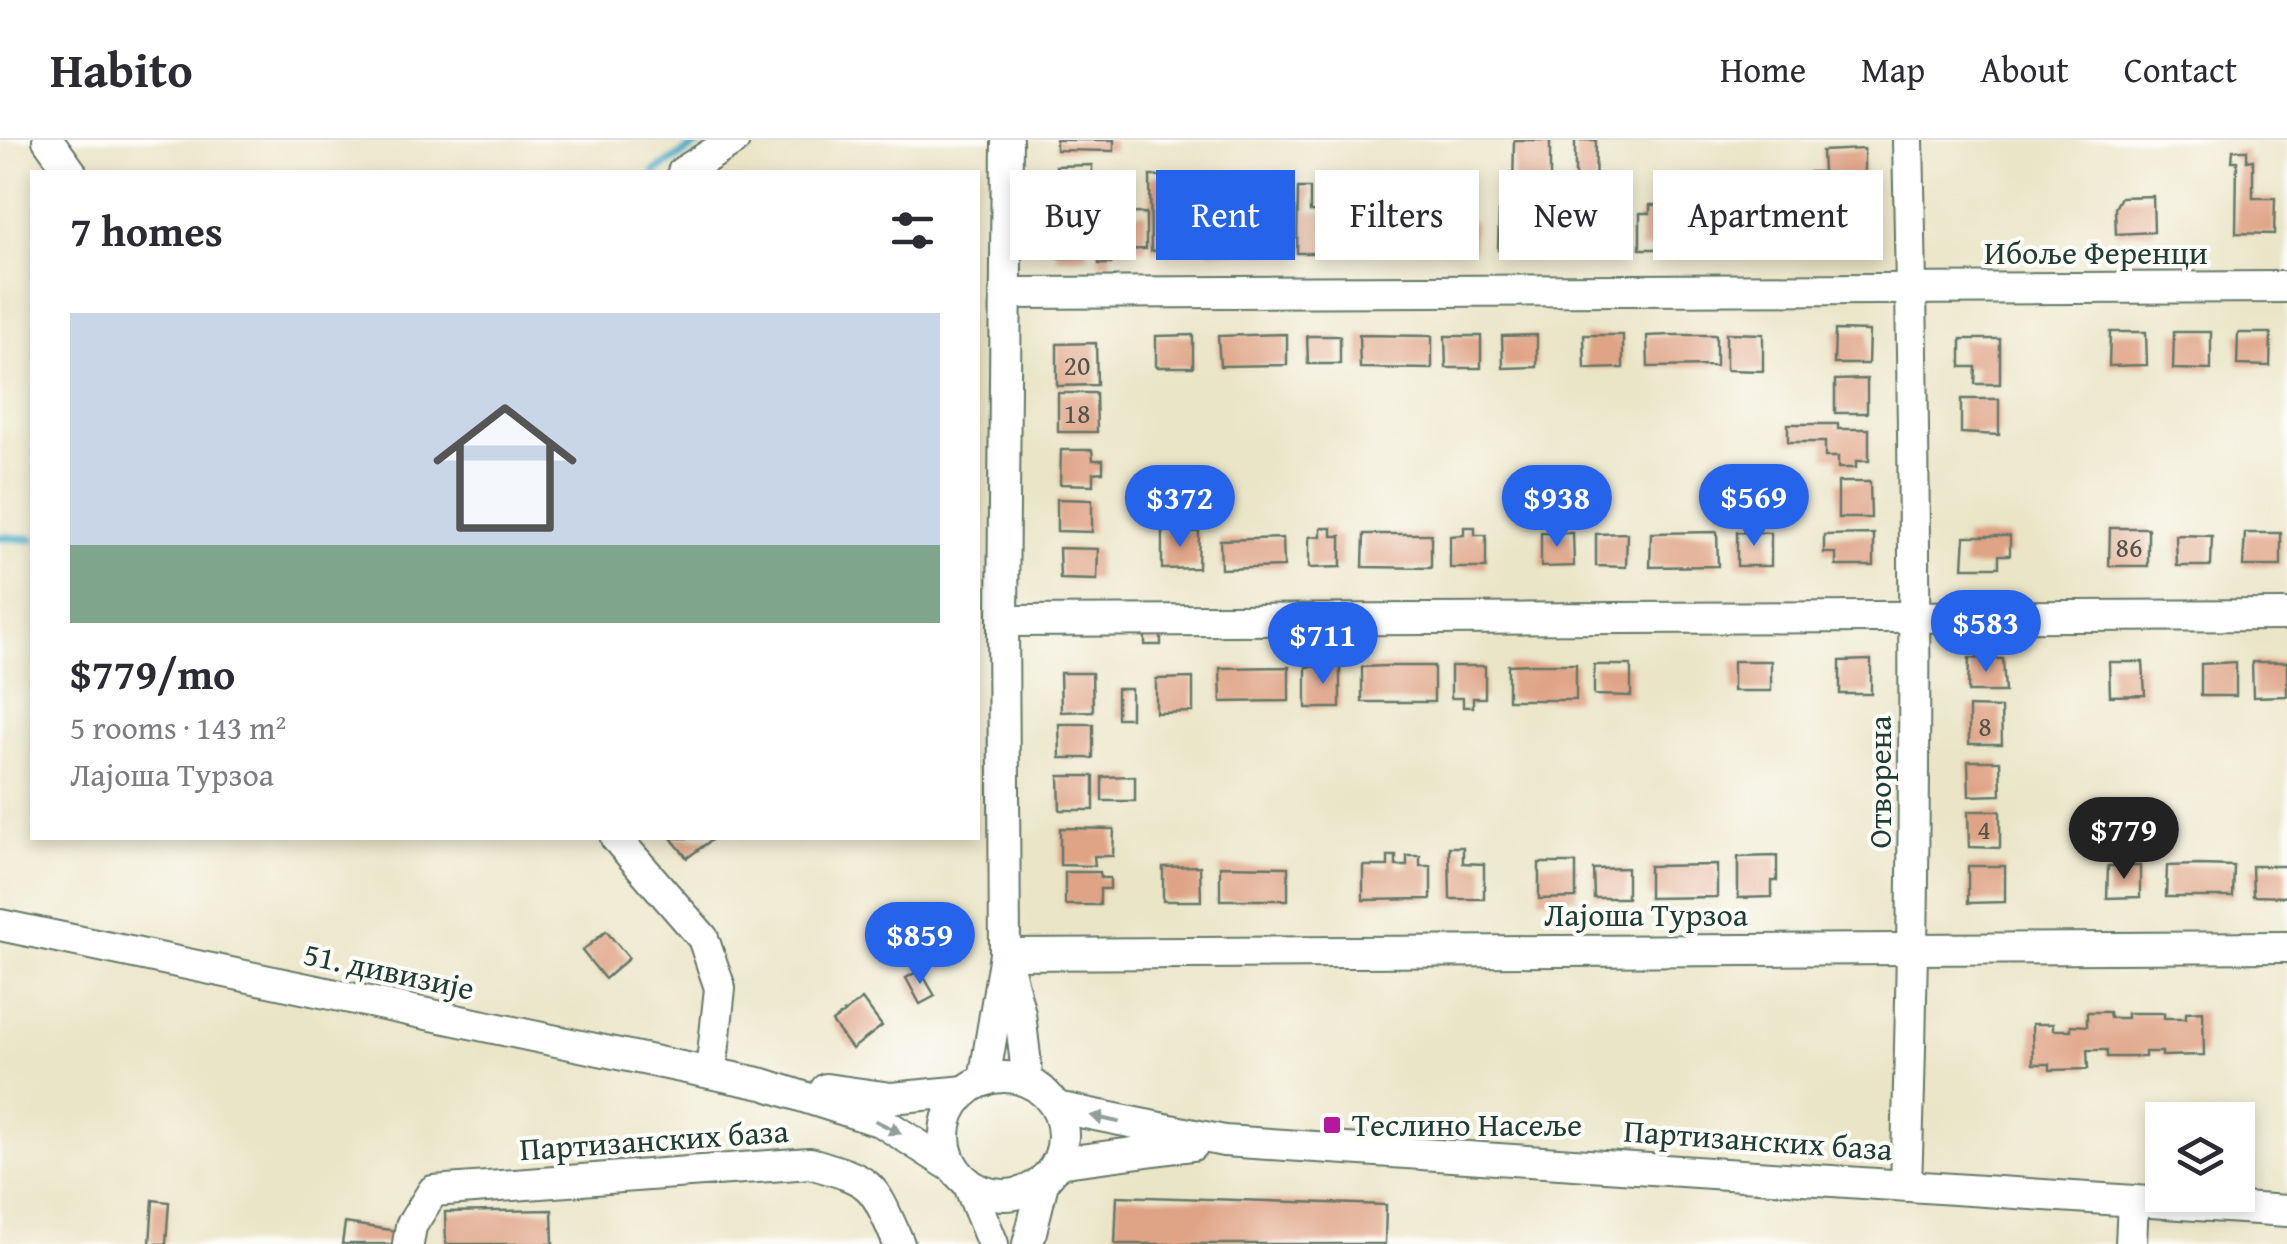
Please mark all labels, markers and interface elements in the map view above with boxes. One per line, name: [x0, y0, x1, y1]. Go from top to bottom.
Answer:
text: Habito: [50, 34, 193, 105]
text: Home: [1720, 44, 1806, 95]
text: Map: [1861, 44, 1925, 95]
text: About: [1980, 44, 2069, 95]
text: Contact: [2124, 44, 2237, 95]
chip: Buy: [1010, 170, 1136, 260]
chip: Rent: [1156, 170, 1295, 260]
chip: Filters: [1315, 170, 1479, 260]
chip: New: [1499, 170, 1633, 260]
chip: Apartment: [1653, 170, 1883, 260]
text: 7 homes: [70, 200, 223, 261]
icon: filters: [885, 203, 940, 258]
street label: Ибоље Ференци: [1984, 229, 2208, 276]
house number: 20: [1064, 344, 1090, 385]
icon: home: [415, 378, 595, 558]
house number: 18: [1064, 392, 1090, 433]
pin: $569: [1695, 464, 1813, 549]
pin: $372: [1121, 465, 1239, 550]
pin: $938: [1498, 465, 1616, 550]
text: $569: [1721, 473, 1787, 520]
text: $372: [1147, 474, 1213, 521]
text: $938: [1524, 474, 1590, 521]
house number: 86: [2116, 526, 2142, 567]
pin: $583: [1927, 590, 2045, 675]
text: $583: [1953, 599, 2019, 646]
pin: $711: [1264, 602, 1382, 687]
text: $711: [1290, 611, 1356, 658]
text: $779/mo: [70, 643, 235, 704]
text: 5 rooms · 143 m²: [70, 704, 286, 751]
house number: 8: [1978, 705, 1992, 746]
street label: Отворена: [1856, 715, 1903, 848]
text: Лајоша Турзоа: [70, 751, 274, 798]
pin: $779: [2065, 797, 2183, 882]
text: $779: [2091, 806, 2157, 853]
house number: 4: [1977, 808, 1991, 849]
street label: Лајоша Турзоа: [1544, 891, 1749, 938]
pin: $859: [861, 902, 979, 987]
text: $859: [887, 911, 953, 958]
street label: 51. дивизије: [300, 930, 479, 1012]
place label: Теслино Насеље: [1352, 1101, 1582, 1148]
map controls: [2145, 1102, 2255, 1212]
button: layers: [2145, 1102, 2255, 1212]
street label: Партизанских база: [518, 1107, 791, 1172]
street label: Партизанских база: [1622, 1107, 1895, 1172]
one-way arrow: [1089, 1111, 1120, 1126]
marker: Теслино Насеље: [1321, 1114, 1343, 1136]
one-way arrow: [874, 1118, 903, 1135]

